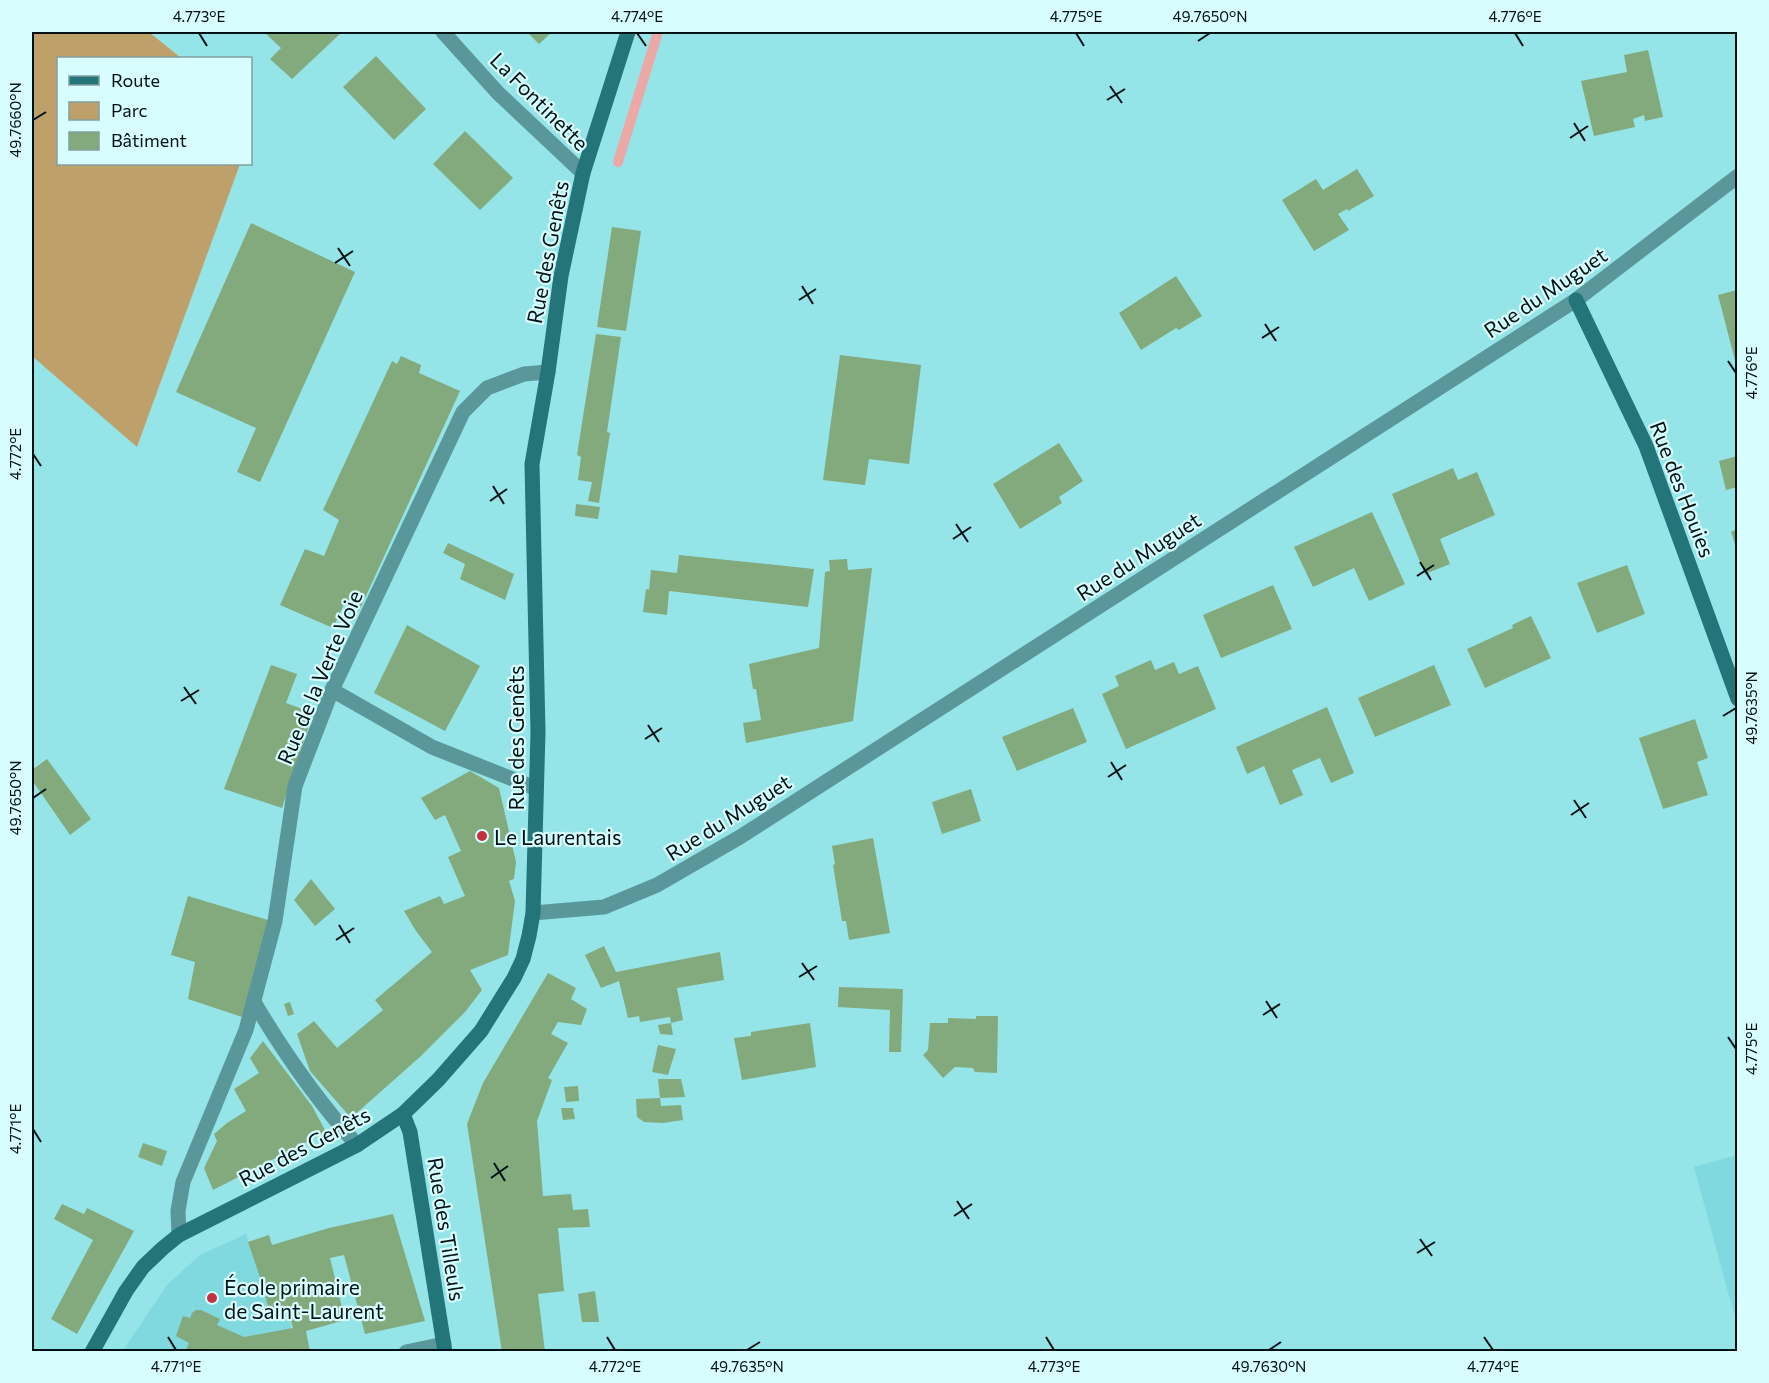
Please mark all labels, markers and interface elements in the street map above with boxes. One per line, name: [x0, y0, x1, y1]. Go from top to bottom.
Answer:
text: 4.773°E: [173, 7, 225, 25]
text: 4.774°E: [611, 7, 663, 25]
text: 4.775°E: [1050, 7, 1102, 25]
text: 49.7650°N: [1173, 7, 1247, 25]
text: 4.776°E: [1488, 7, 1542, 25]
street label: La Fontinette: [486, 47, 594, 155]
legend: [57, 57, 252, 165]
text: Route: [111, 69, 160, 91]
text: 49.7660°N: [6, 82, 24, 158]
text: Parc: [111, 99, 148, 121]
text: Bâtiment: [111, 129, 187, 151]
street label: Rue des Genêts: [521, 178, 573, 326]
street label: Rue du Muguet: [1479, 242, 1611, 342]
text: 4.776°E: [1742, 346, 1760, 400]
street label: Rue des Houies: [1646, 417, 1720, 561]
text: 4.772°E: [6, 428, 24, 480]
street label: Rue du Muguet: [1071, 507, 1205, 605]
street label: Rue de la Verte Voie: [271, 586, 367, 768]
street label: Rue des Genêts: [503, 665, 528, 811]
text: 49.7635°N: [1742, 671, 1760, 745]
text: 49.7650°N: [6, 761, 24, 835]
street label: Rue du Muguet: [661, 768, 795, 866]
place label: Le Laurentais: [494, 824, 622, 849]
marker: Le Laurentais: [475, 829, 489, 843]
text: 4.775°E: [1742, 1023, 1760, 1075]
street label: Rue des Genêts: [234, 1101, 374, 1191]
text: 4.771°E: [6, 1104, 24, 1154]
street label: Rue des Tilleuls: [423, 1156, 471, 1302]
place label: École primaire de Saint-Laurent: [224, 1274, 384, 1323]
marker: École primaire de Saint-Laurent: [205, 1291, 219, 1305]
text: 4.771°E: [151, 1357, 201, 1375]
text: 4.772°E: [589, 1357, 641, 1375]
text: 49.7635°N: [710, 1357, 784, 1375]
text: 4.773°E: [1028, 1357, 1080, 1375]
text: 49.7630°N: [1232, 1357, 1306, 1375]
text: 4.774°E: [1467, 1357, 1519, 1375]

